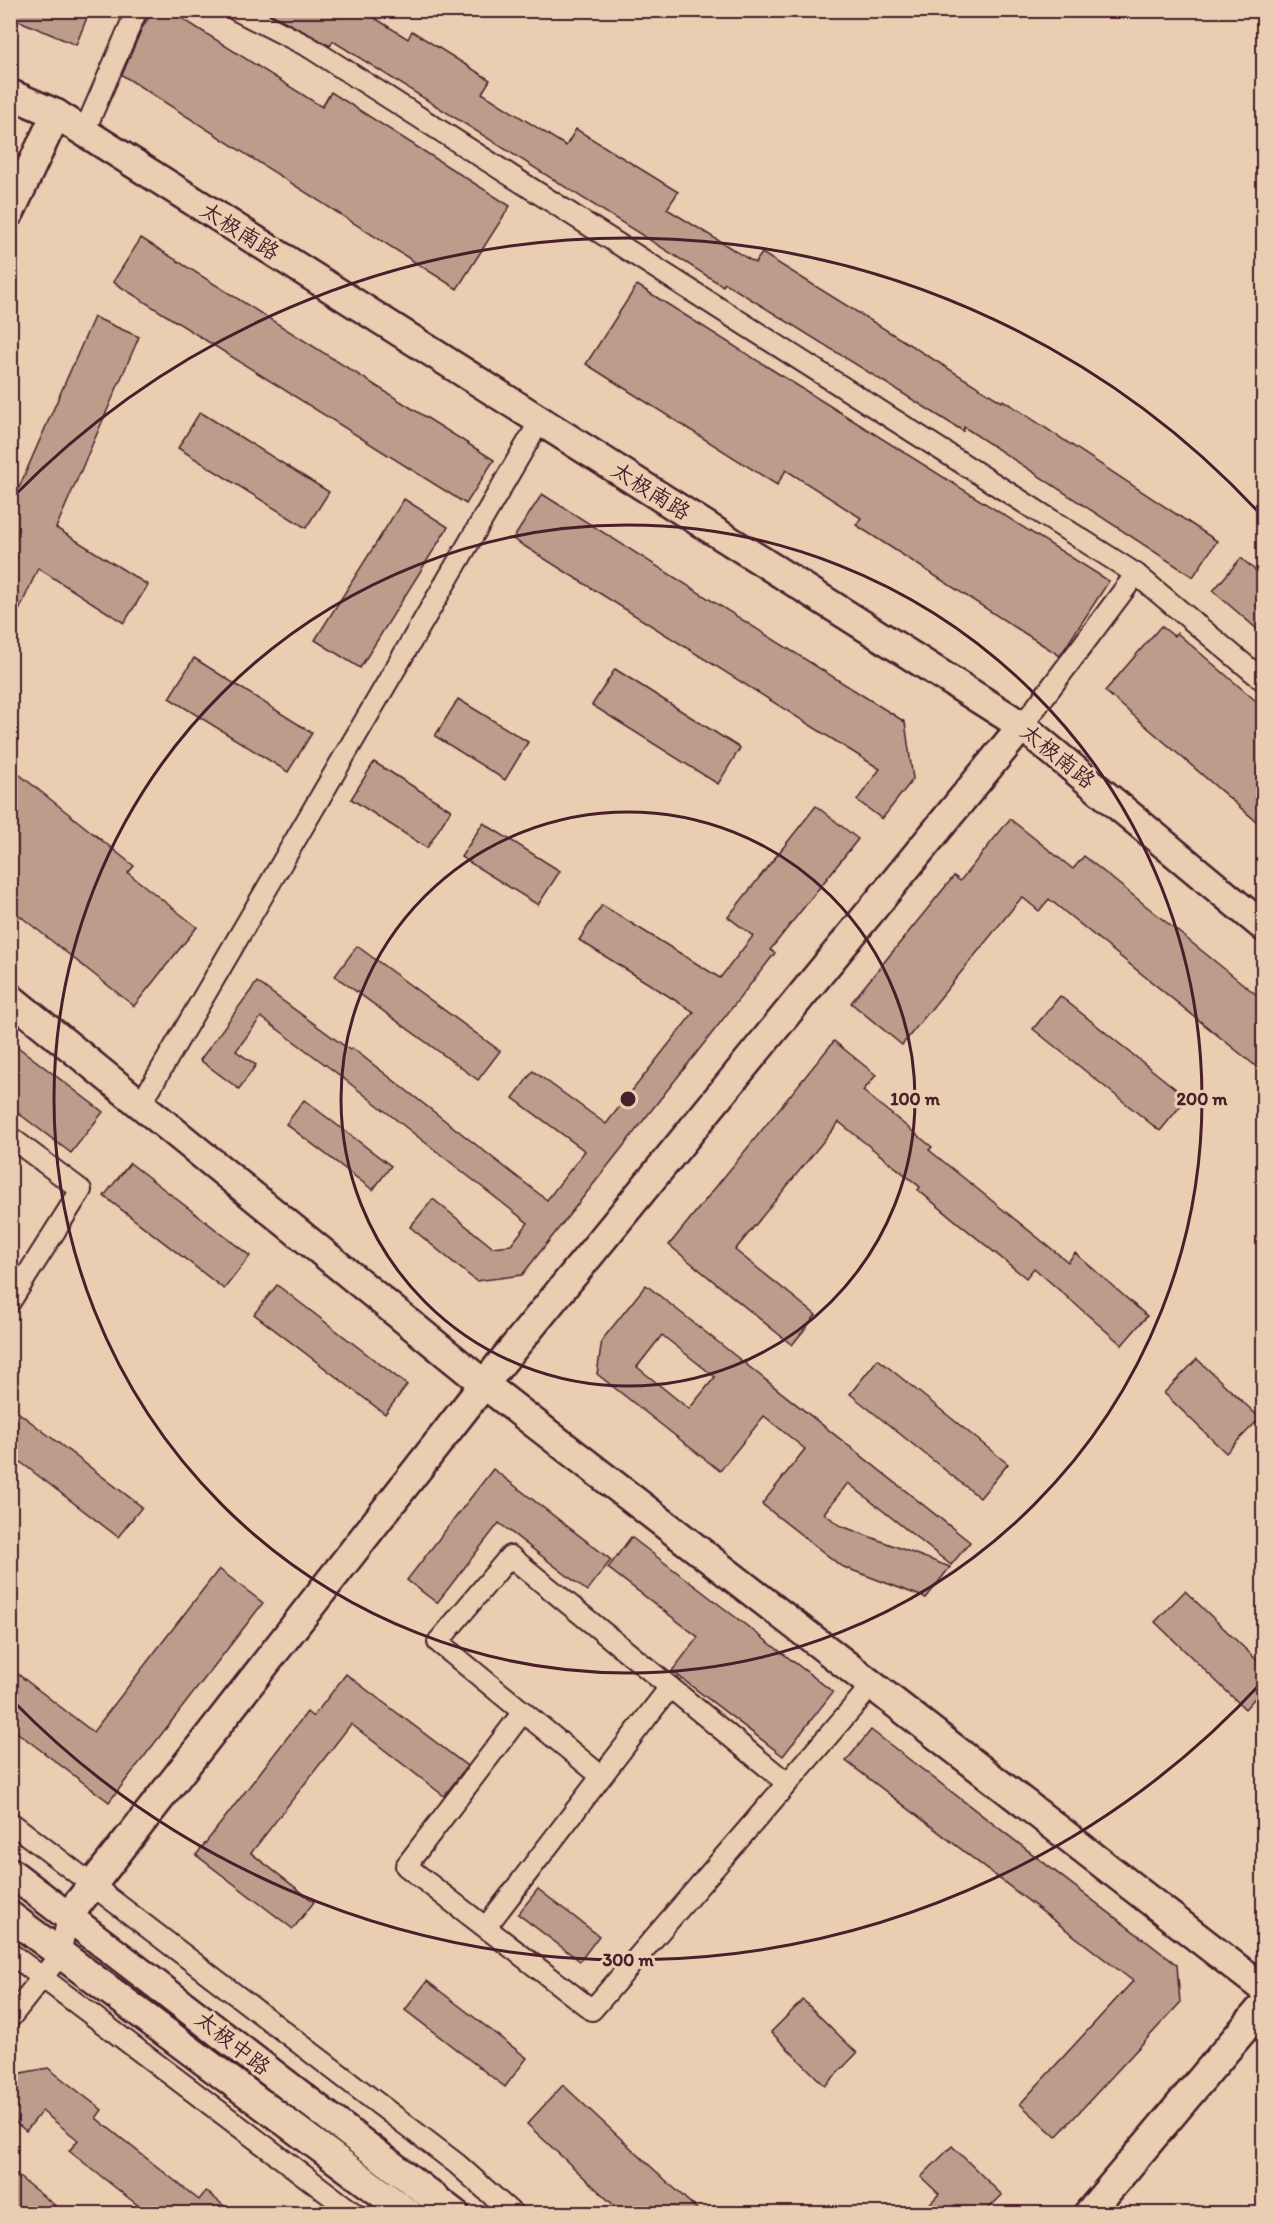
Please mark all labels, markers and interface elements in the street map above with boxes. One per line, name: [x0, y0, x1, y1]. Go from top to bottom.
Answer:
street label: 太极南路: [196, 196, 284, 266]
street label: 太极南路: [607, 456, 695, 526]
street label: 太极南路: [1015, 718, 1101, 794]
text: 100 m: [890, 1088, 941, 1110]
text: 200 m: [1177, 1088, 1228, 1110]
centre of rings: [618, 1089, 638, 1109]
text: 300 m: [602, 1949, 654, 1971]
street label: 太极中路: [190, 2005, 276, 2081]

